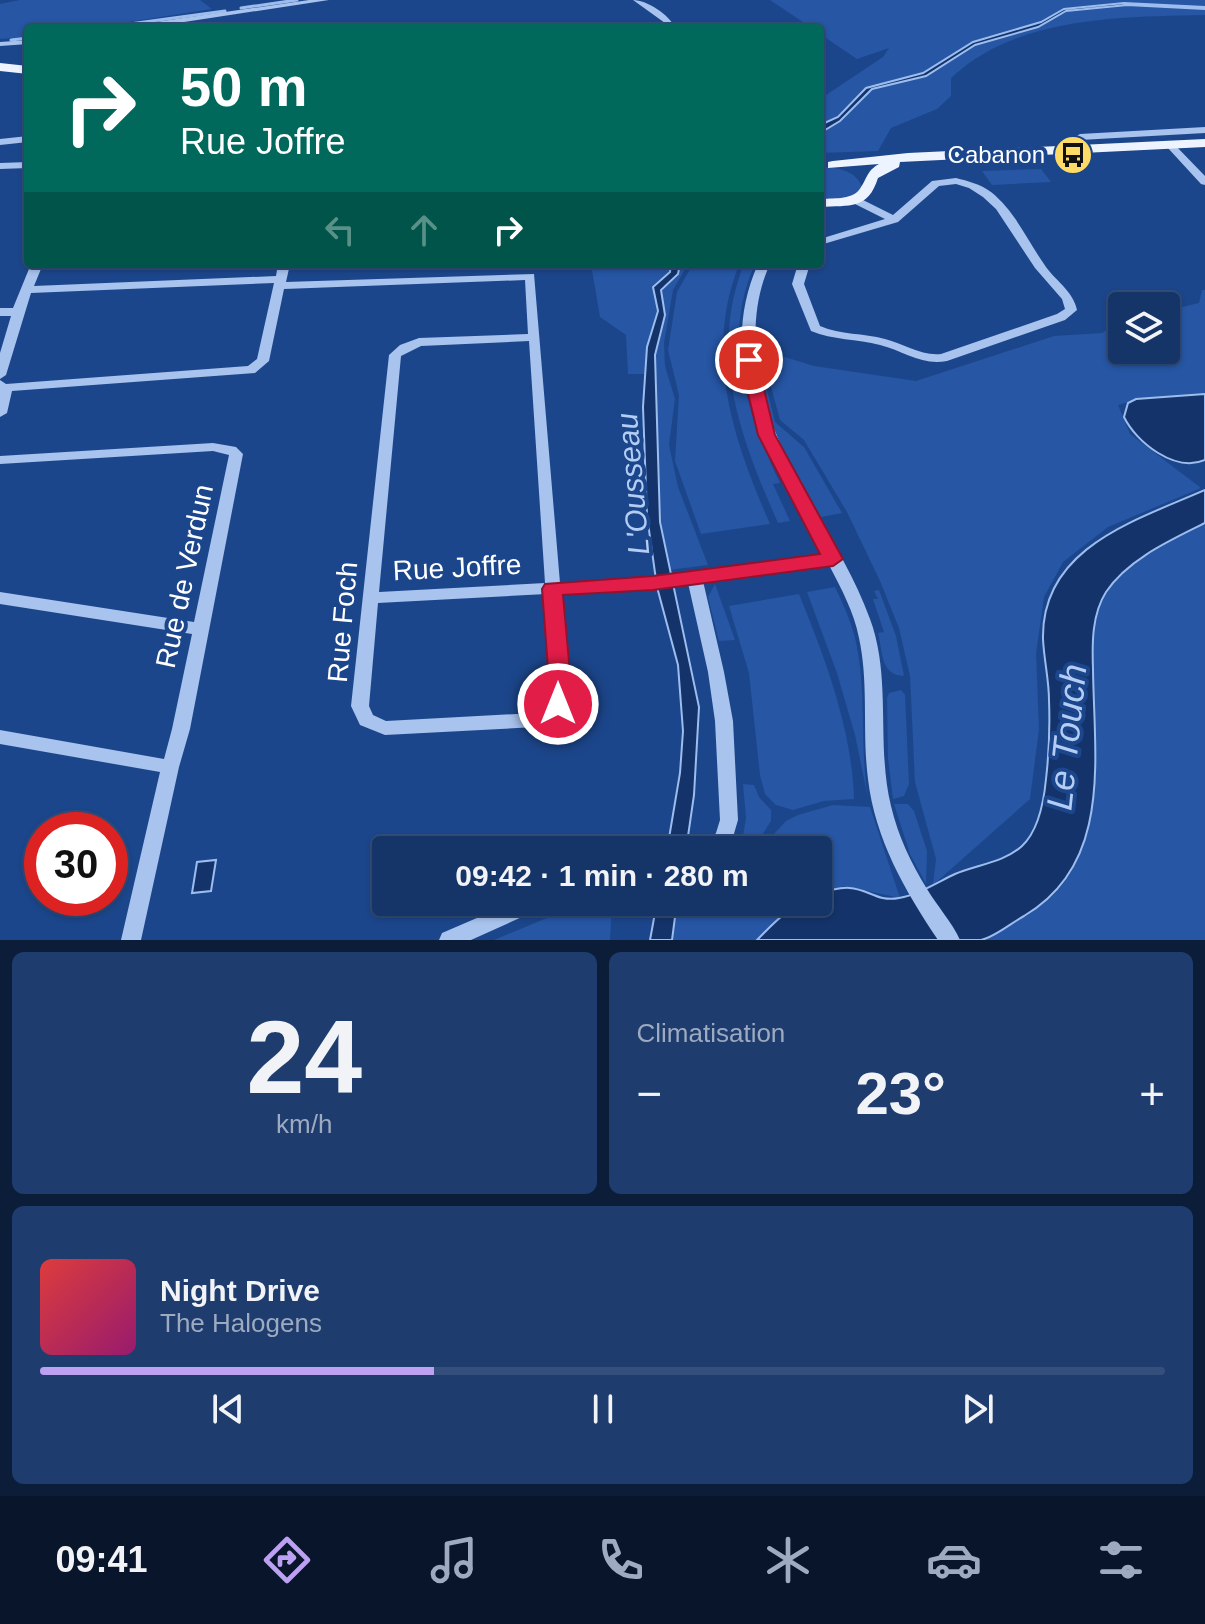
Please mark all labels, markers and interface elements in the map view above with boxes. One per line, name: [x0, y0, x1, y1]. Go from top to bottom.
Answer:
text: 50 m: [180, 55, 308, 118]
icon: right: [48, 56, 152, 160]
text: Rue Joffre: [180, 121, 345, 162]
bus stop icon: Cabanon: [1052, 134, 1094, 176]
place label: Cabanon: [948, 141, 1045, 168]
icon: left: [318, 208, 362, 252]
icon: ahead: [402, 208, 446, 252]
icon: right: [486, 208, 530, 252]
map controls: [1108, 292, 1180, 364]
button: layers: [1108, 292, 1180, 364]
pin: [715, 326, 783, 394]
icon: arrive: [727, 338, 771, 382]
water label: L'Ousseau: [610, 411, 655, 556]
street label: Rue de Verdun: [150, 482, 219, 671]
street label: Rue Joffre: [392, 549, 522, 586]
street label: Rue Foch: [322, 560, 363, 684]
position arrow: [516, 662, 600, 746]
water label: Le Touch: [1038, 662, 1095, 812]
speed limit sign: 30: [24, 812, 128, 916]
text: 09:42 · 1 min · 280 m: [455, 859, 749, 892]
text: 24: [246, 999, 362, 1115]
text: Climatisation: [637, 1018, 785, 1048]
text: 23°: [855, 1060, 946, 1127]
text: −: [637, 1069, 662, 1118]
text: +: [1139, 1069, 1165, 1118]
text: km/h: [276, 1109, 332, 1139]
text: Night Drive: [160, 1274, 320, 1307]
text: The Halogens: [160, 1308, 322, 1338]
icon: previous: [206, 1387, 250, 1431]
icon: pause: [581, 1387, 625, 1431]
icon: next: [956, 1387, 1000, 1431]
icon: directions: [259, 1532, 315, 1588]
icon: music: [426, 1532, 482, 1588]
icon: phone: [593, 1532, 649, 1588]
icon: climate: [760, 1532, 816, 1588]
icon: car: [926, 1532, 982, 1588]
icon: filters: [1093, 1532, 1149, 1588]
text: 09:41: [55, 1539, 148, 1580]

